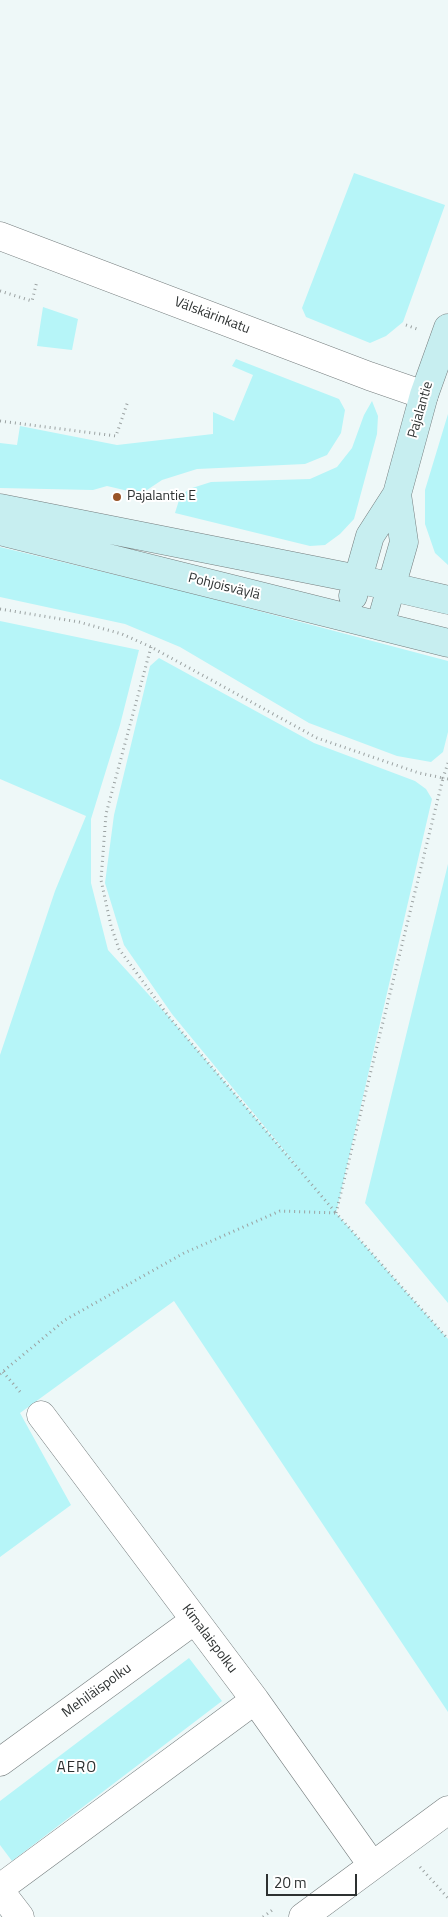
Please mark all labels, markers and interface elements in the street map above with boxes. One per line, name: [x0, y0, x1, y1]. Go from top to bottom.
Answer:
street label: Välskärinkatu: [172, 294, 252, 338]
street label: Pajalantie: [405, 380, 437, 440]
place label: Pajalantie E: [127, 489, 196, 505]
marker: Pajalantie E: [111, 491, 123, 503]
street label: Pohjoisväylä: [186, 570, 262, 604]
street label: Kimalaispolku: [178, 1601, 240, 1677]
street label: Mehiläispolku: [59, 1660, 135, 1722]
district label: AERO: [56, 1759, 98, 1777]
scale bar: [268, 1864, 359, 1896]
text: 20 m: [274, 1871, 307, 1894]

